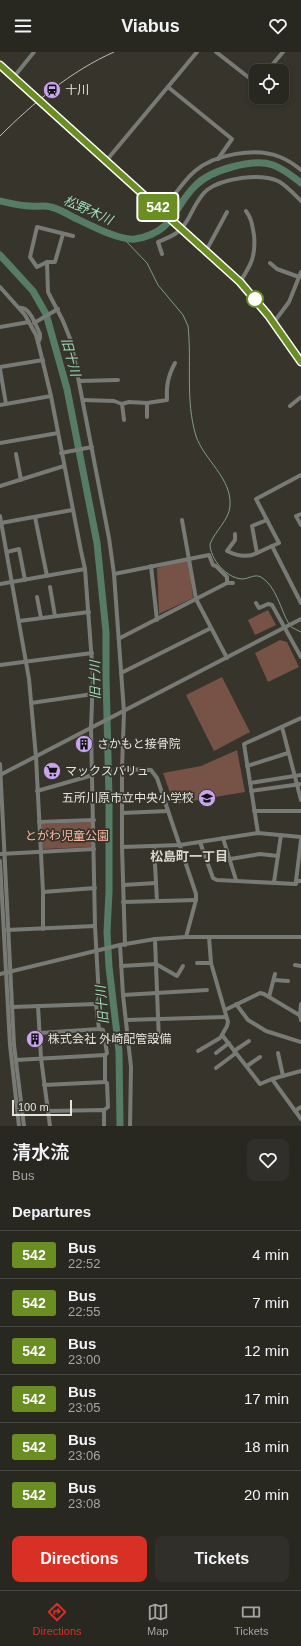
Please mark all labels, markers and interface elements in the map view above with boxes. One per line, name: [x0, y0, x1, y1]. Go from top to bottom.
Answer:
icon: menu: [12, 15, 34, 37]
icon: heart: [267, 15, 289, 37]
text: Viabus: [121, 16, 180, 36]
map controls: [249, 64, 289, 104]
button: locate: [249, 64, 289, 104]
station icon: 十川: [42, 80, 62, 100]
place label: 十川: [65, 83, 89, 97]
water label: 松野木川: [61, 193, 117, 228]
line badge: 542: [135, 194, 181, 220]
text: 542: [146, 199, 170, 215]
unlabelled marker: [246, 290, 264, 308]
water label: 旧十川: [59, 336, 84, 380]
water label: 旧十川: [87, 658, 103, 700]
building icon: さかもと接骨院: [74, 734, 94, 754]
place label: さかもと接骨院: [97, 737, 181, 751]
supermarket icon: マックスバリュ: [42, 761, 62, 781]
place label: マックスバリュ: [65, 764, 149, 778]
school or university icon: 五所川原市立中央小学校: [197, 788, 217, 808]
place label: 五所川原市立中央小学校: [62, 791, 194, 805]
park label: とがわ児童公園: [25, 829, 109, 843]
district label: 松島町一丁目: [150, 849, 228, 864]
water label: 旧十川: [93, 983, 111, 1025]
building icon: 株式会社 外崎配管設備: [25, 1029, 45, 1049]
place label: 株式会社 外崎配管設備: [48, 1032, 171, 1046]
scale bar: [12, 1098, 72, 1117]
text: 100 m: [18, 1101, 49, 1113]
button: heart: [247, 1139, 289, 1181]
text: 清水流: [12, 1142, 69, 1163]
text: Bus: [12, 1168, 34, 1183]
text: Departures: [12, 1203, 91, 1220]
text: Bus: [68, 1239, 96, 1256]
text: 4 min: [252, 1246, 289, 1263]
text: 542: [22, 1247, 46, 1263]
text: 22:52: [68, 1256, 101, 1271]
text: Bus: [68, 1287, 96, 1304]
text: 7 min: [252, 1294, 289, 1311]
text: 542: [22, 1295, 46, 1311]
text: 22:55: [68, 1304, 101, 1319]
text: Bus: [68, 1335, 96, 1352]
text: 12 min: [244, 1342, 289, 1359]
text: 542: [22, 1343, 46, 1359]
text: 23:00: [68, 1352, 101, 1367]
text: Bus: [68, 1383, 96, 1400]
text: 17 min: [244, 1390, 289, 1407]
text: 542: [22, 1391, 46, 1407]
text: 23:05: [68, 1400, 101, 1415]
text: Bus: [68, 1431, 96, 1448]
text: 18 min: [244, 1438, 289, 1455]
text: 542: [22, 1439, 46, 1455]
text: 23:06: [68, 1448, 101, 1463]
text: Bus: [68, 1479, 96, 1496]
text: 20 min: [244, 1486, 289, 1503]
text: 542: [22, 1487, 46, 1503]
text: 23:08: [68, 1496, 101, 1511]
button: Directions: [12, 1536, 147, 1582]
button: Tickets: [155, 1536, 289, 1582]
tab: Directions: [33, 1601, 82, 1637]
tab: Map: [147, 1601, 169, 1637]
tab: Tickets: [234, 1601, 268, 1637]

